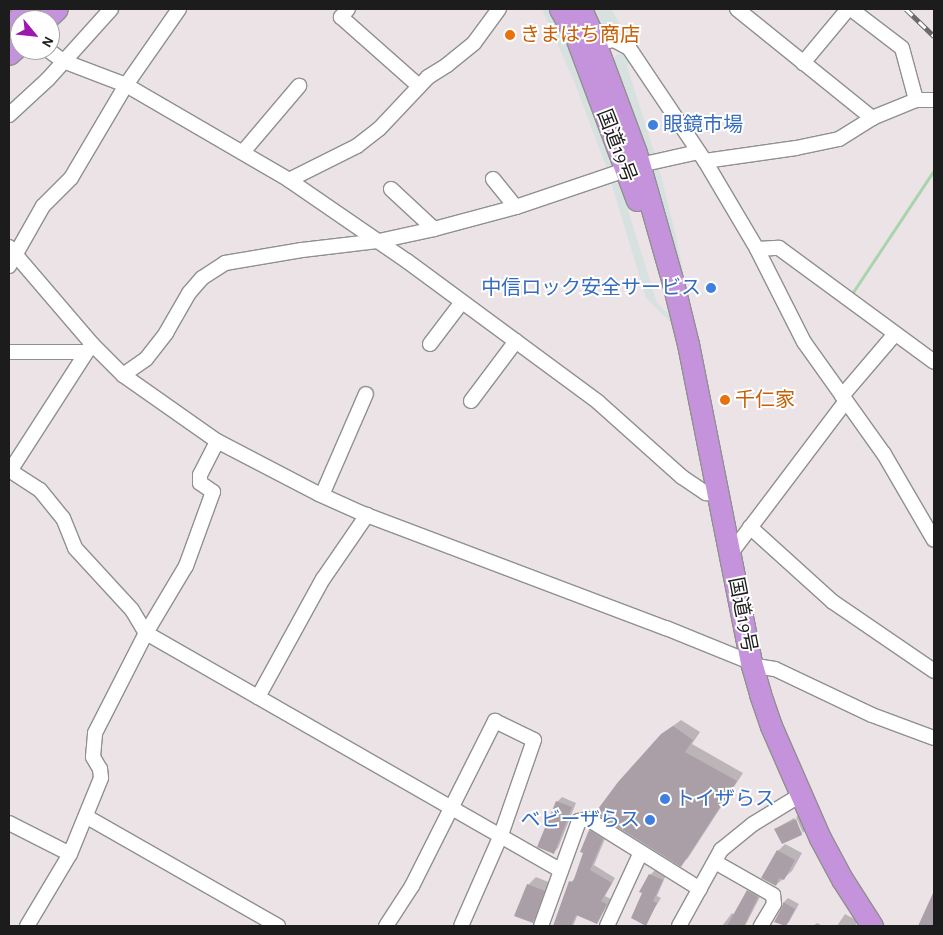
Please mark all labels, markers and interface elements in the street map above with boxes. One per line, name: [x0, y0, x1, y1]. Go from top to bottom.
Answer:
north arrow: [10, 10, 60, 60]
place label: きまはち商店: [520, 23, 640, 47]
marker: きまはち商店: [504, 29, 516, 41]
text: N: [39, 34, 56, 49]
street label: 国道19号: [591, 106, 641, 186]
place label: 眼鏡市場: [663, 113, 743, 137]
marker: 眼鏡市場: [647, 119, 659, 131]
place label: 中信ロック安全サービス: [481, 276, 701, 300]
marker: 中信ロック安全サービス: [705, 282, 717, 294]
place label: 千仁家: [735, 388, 795, 412]
marker: 千仁家: [719, 394, 731, 406]
street label: 国道19号: [723, 575, 761, 655]
place label: トイザらス: [675, 787, 775, 811]
marker: トイザらス: [659, 793, 671, 805]
place label: ベビーザらス: [520, 808, 640, 832]
marker: ベビーザらス: [644, 814, 656, 826]

